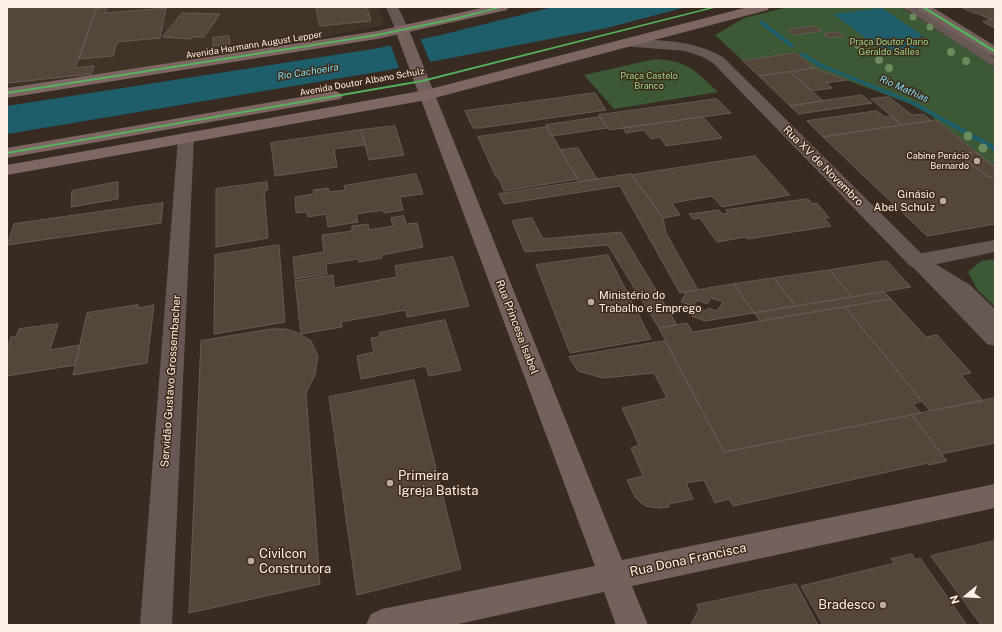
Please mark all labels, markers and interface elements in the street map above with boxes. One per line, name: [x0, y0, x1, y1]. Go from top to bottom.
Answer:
street label: Avenida Hermann August Lepper: [185, 29, 323, 61]
park label: Praça Doutor Dario Geraldo Salles: [850, 37, 928, 58]
water label: Rio Cachoeira: [277, 61, 339, 83]
street label: Avenida Doutor Albano Schulz: [299, 66, 425, 98]
park label: Praça Castelo Branco: [620, 71, 678, 92]
water label: Rio Mathias: [878, 73, 930, 105]
street label: Rua XV de Novembro: [780, 123, 866, 209]
place label: Cabine Perácio Bernardo: [907, 151, 969, 172]
marker: Cabine Perácio Bernardo: [972, 156, 982, 166]
place label: Ginásio Abel Schulz: [874, 188, 935, 214]
marker: Ginásio Abel Schulz: [938, 196, 948, 206]
street label: Rua Princesa Isabel: [493, 278, 541, 376]
place label: Ministério do Trabalho e Emprego: [599, 289, 701, 315]
street label: Servidão Gustavo Grossembacher: [158, 294, 184, 468]
marker: Ministério do Trabalho e Emprego: [586, 297, 596, 307]
place label: Primeira Igreja Batista: [398, 468, 478, 499]
marker: Primeira Igreja Batista: [385, 478, 395, 488]
street label: Rua Dona Francisca: [628, 540, 748, 580]
place label: Civilcon Construtora: [259, 546, 331, 577]
marker: Civilcon Construtora: [246, 556, 256, 566]
north arrow: [946, 576, 986, 616]
text: N: [948, 594, 962, 606]
place label: Bradesco: [818, 597, 875, 613]
marker: Bradesco: [878, 600, 888, 610]

